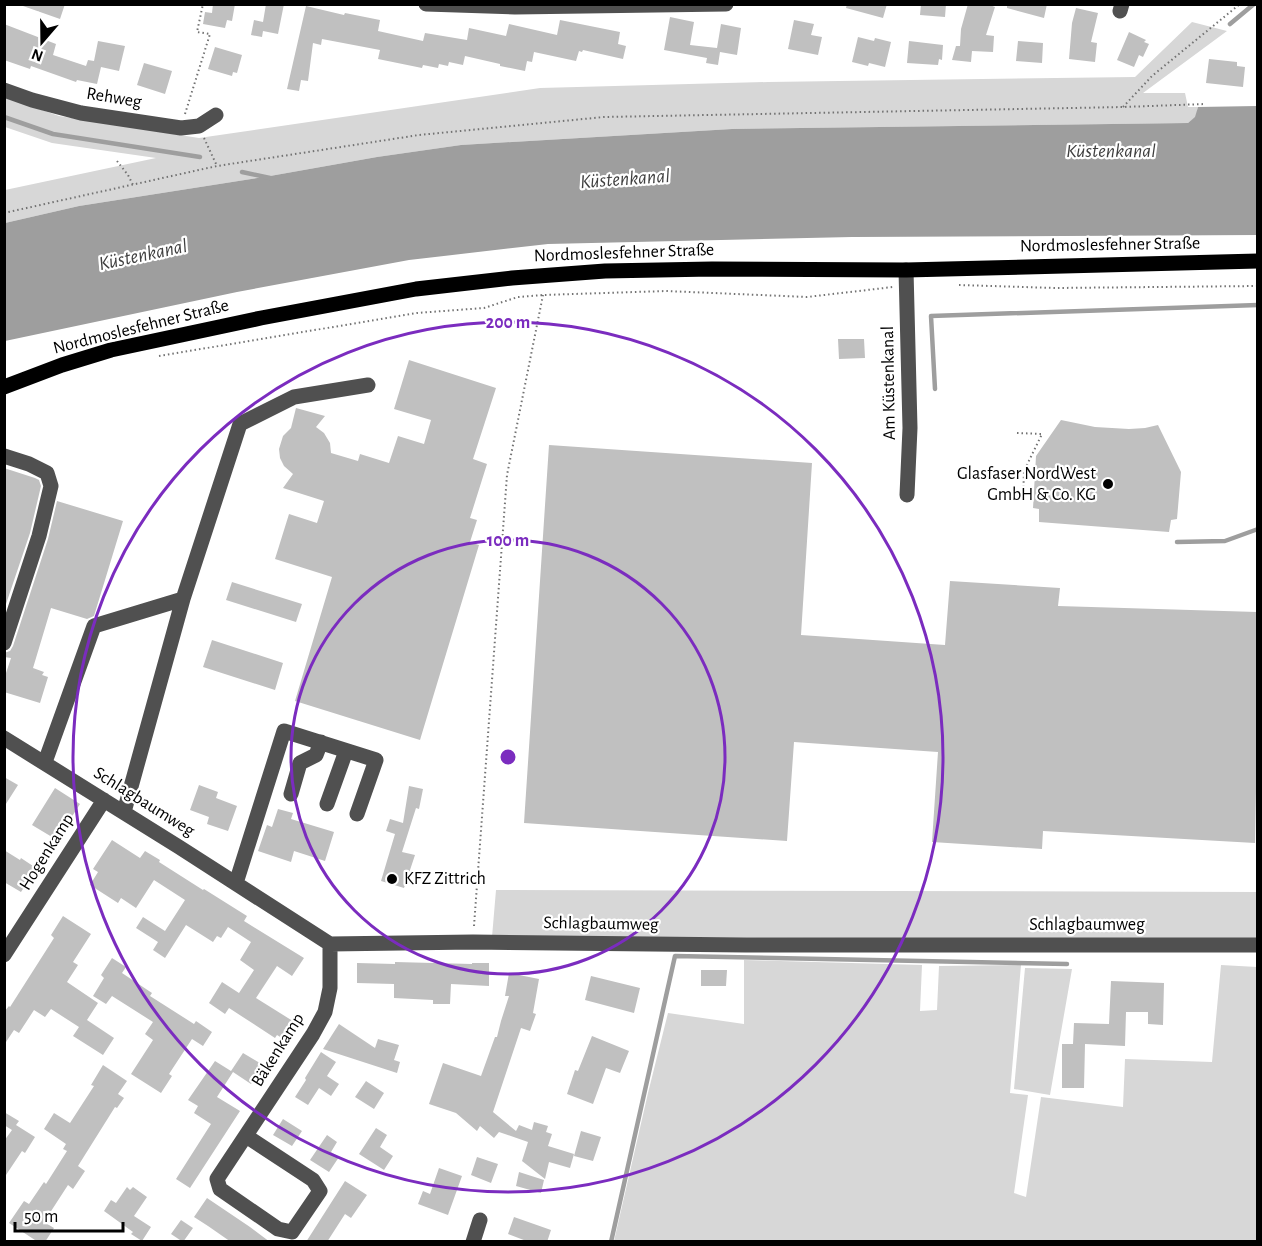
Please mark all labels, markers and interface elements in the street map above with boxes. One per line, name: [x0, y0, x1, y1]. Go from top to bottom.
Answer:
north arrow: [12, 12, 72, 72]
text: N: [29, 46, 45, 65]
street label: Rehweg: [85, 85, 143, 111]
water label: Küstenkanal: [1066, 141, 1156, 161]
water label: Küstenkanal: [579, 166, 671, 192]
street label: Nordmoslesfehner Straße: [1020, 234, 1200, 256]
water label: Küstenkanal: [97, 236, 189, 274]
street label: Nordmoslesfehner Straße: [534, 241, 714, 265]
street label: Nordmoslesfehner Straße: [51, 296, 231, 358]
text: 200 m: [486, 314, 530, 332]
street label: Am Küstenkanal: [879, 326, 899, 440]
place label: Glasfaser NordWest GmbH & Co. KG: [957, 465, 1096, 504]
marker: Glasfaser NordWest GmbH & Co. KG: [1101, 477, 1115, 491]
text: 100 m: [487, 532, 529, 550]
centre of rings: [498, 747, 518, 767]
street label: Schlagbaumweg: [90, 764, 198, 840]
street label: Hogenkamp: [16, 810, 78, 894]
place label: KFZ Zittrich: [404, 870, 486, 888]
marker: KFZ Zittrich: [385, 872, 399, 886]
street label: Schlagbaumweg: [543, 914, 659, 934]
street label: Schlagbaumweg: [1029, 916, 1145, 934]
street label: Bäkenkamp: [248, 1010, 308, 1090]
scale bar: [15, 1195, 123, 1233]
text: 50 m: [24, 1208, 58, 1226]

